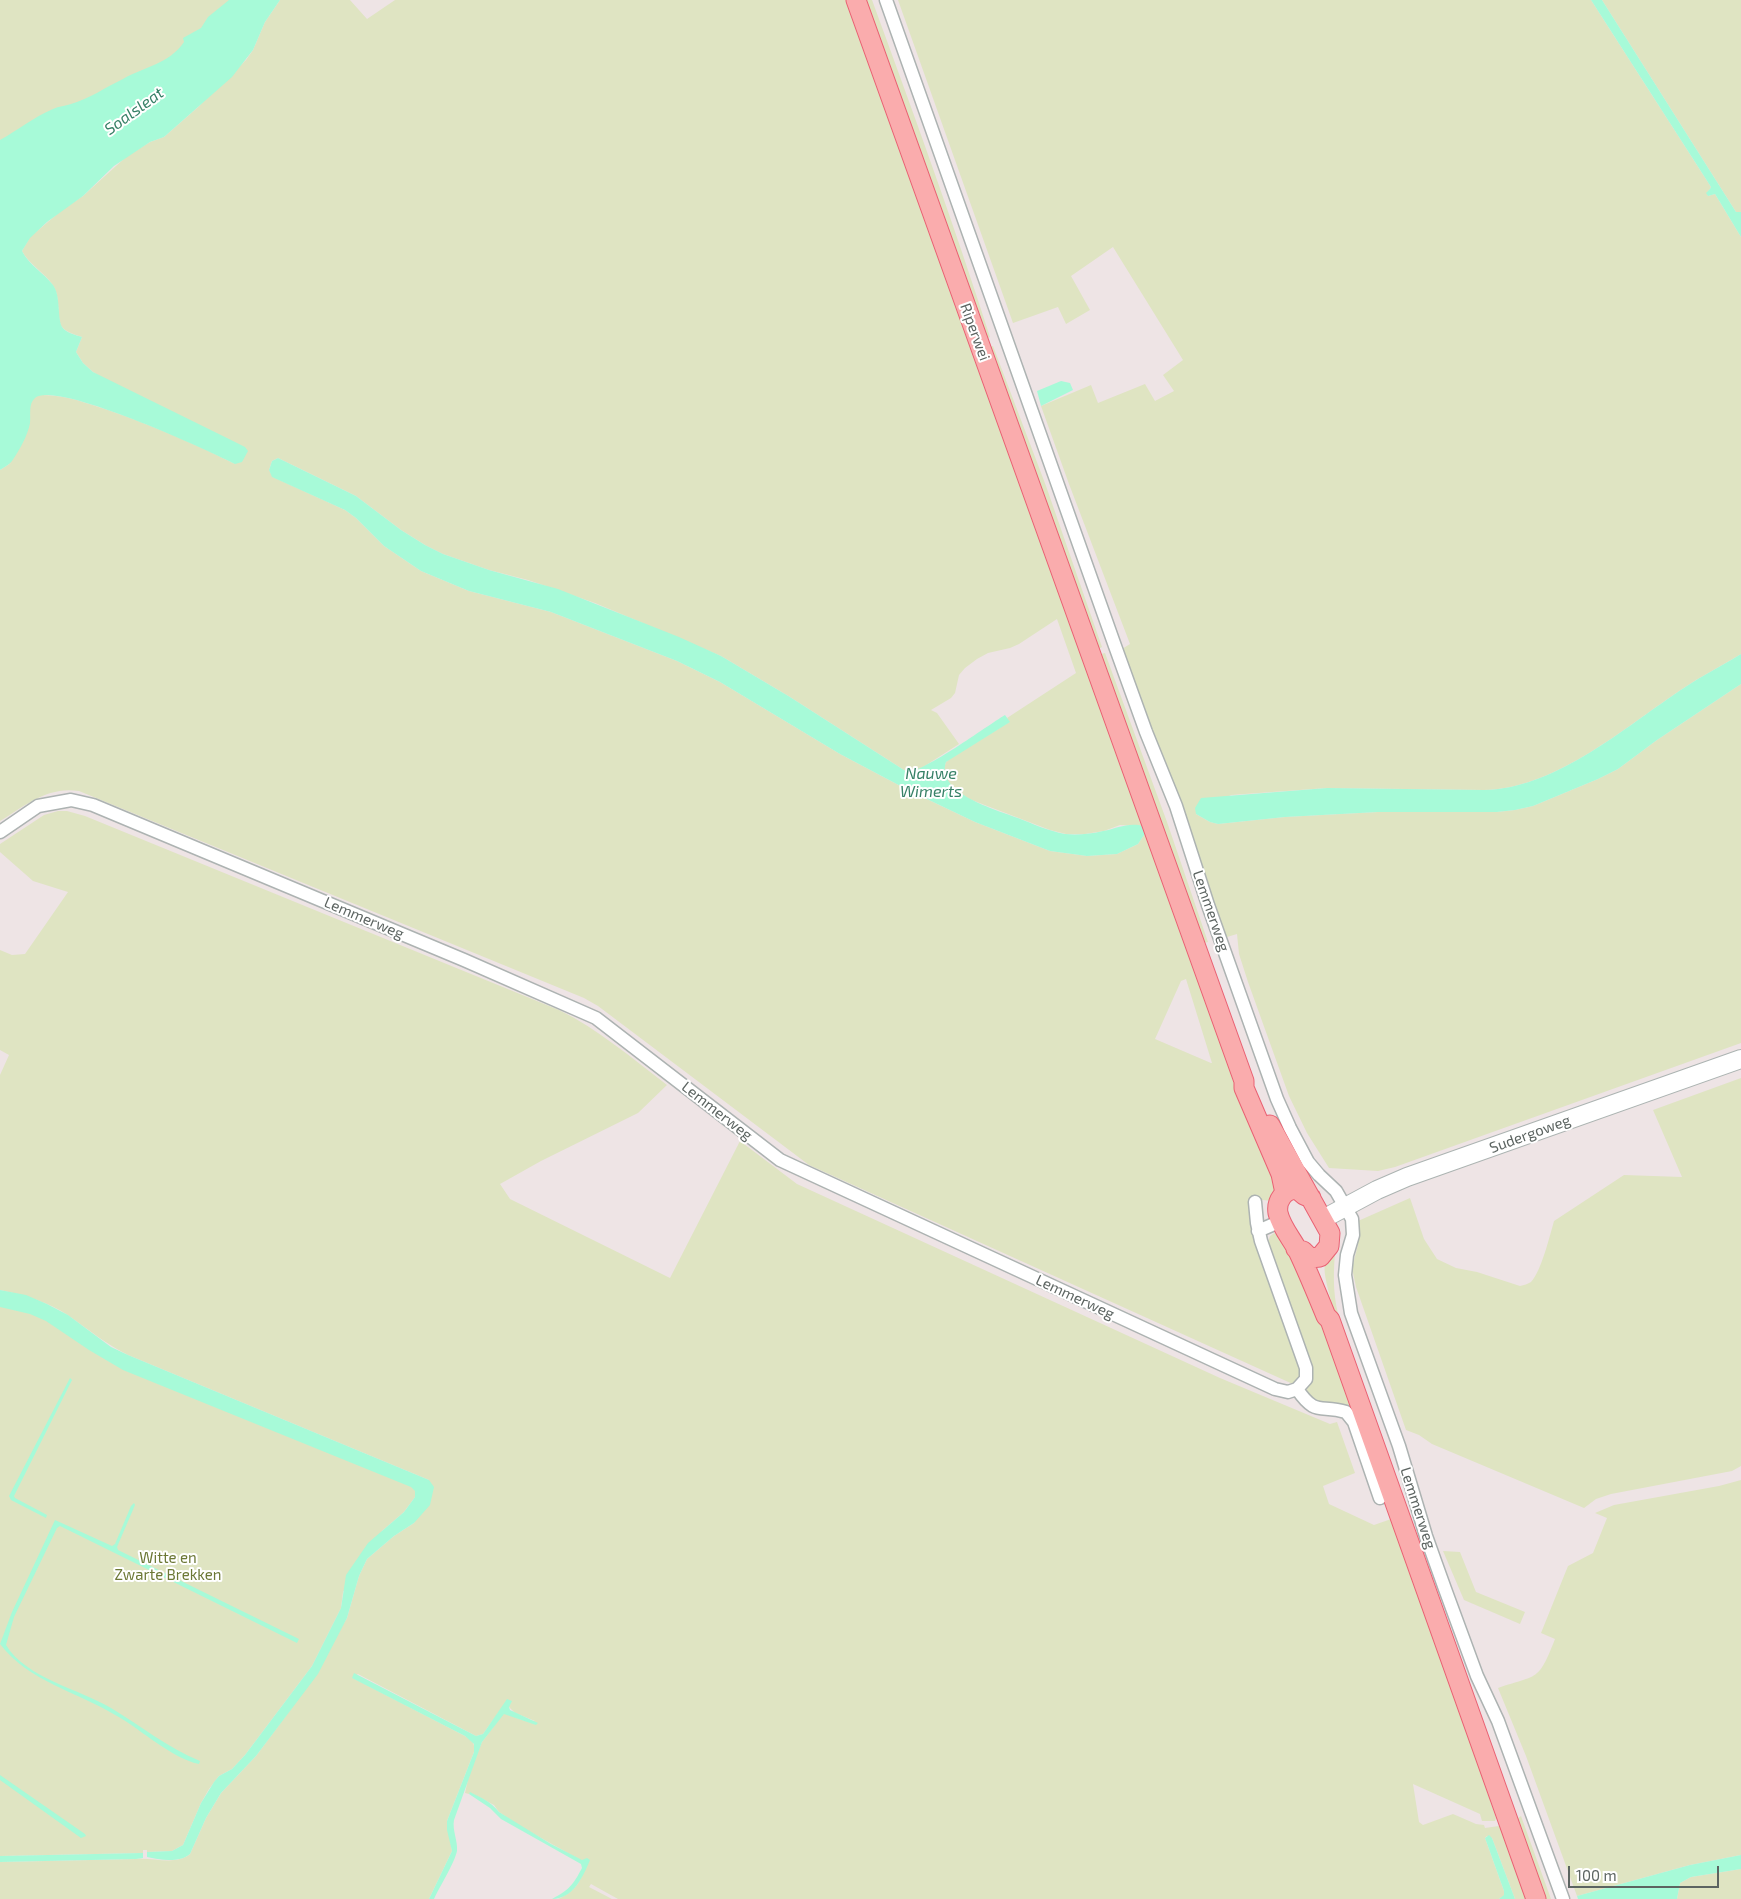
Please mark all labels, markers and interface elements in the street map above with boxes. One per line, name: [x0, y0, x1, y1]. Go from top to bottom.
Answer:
water label: Soalsleat: [101, 83, 167, 139]
street label: Riperwei: [956, 301, 994, 363]
water label: Nauwe Wimerts: [900, 764, 962, 802]
street label: Lemmerweg: [1189, 868, 1233, 954]
street label: Lemmerweg: [321, 893, 407, 943]
street label: Lemmerweg: [678, 1078, 756, 1144]
street label: Sudergoweg: [1487, 1111, 1573, 1157]
street label: Lemmerweg: [1033, 1271, 1117, 1323]
street label: Lemmerweg: [1396, 1465, 1440, 1551]
park label: Witte en Zwarte Brekken: [114, 1549, 222, 1584]
scale bar: [1571, 1856, 1722, 1888]
text: 100 m: [1576, 1866, 1617, 1884]

